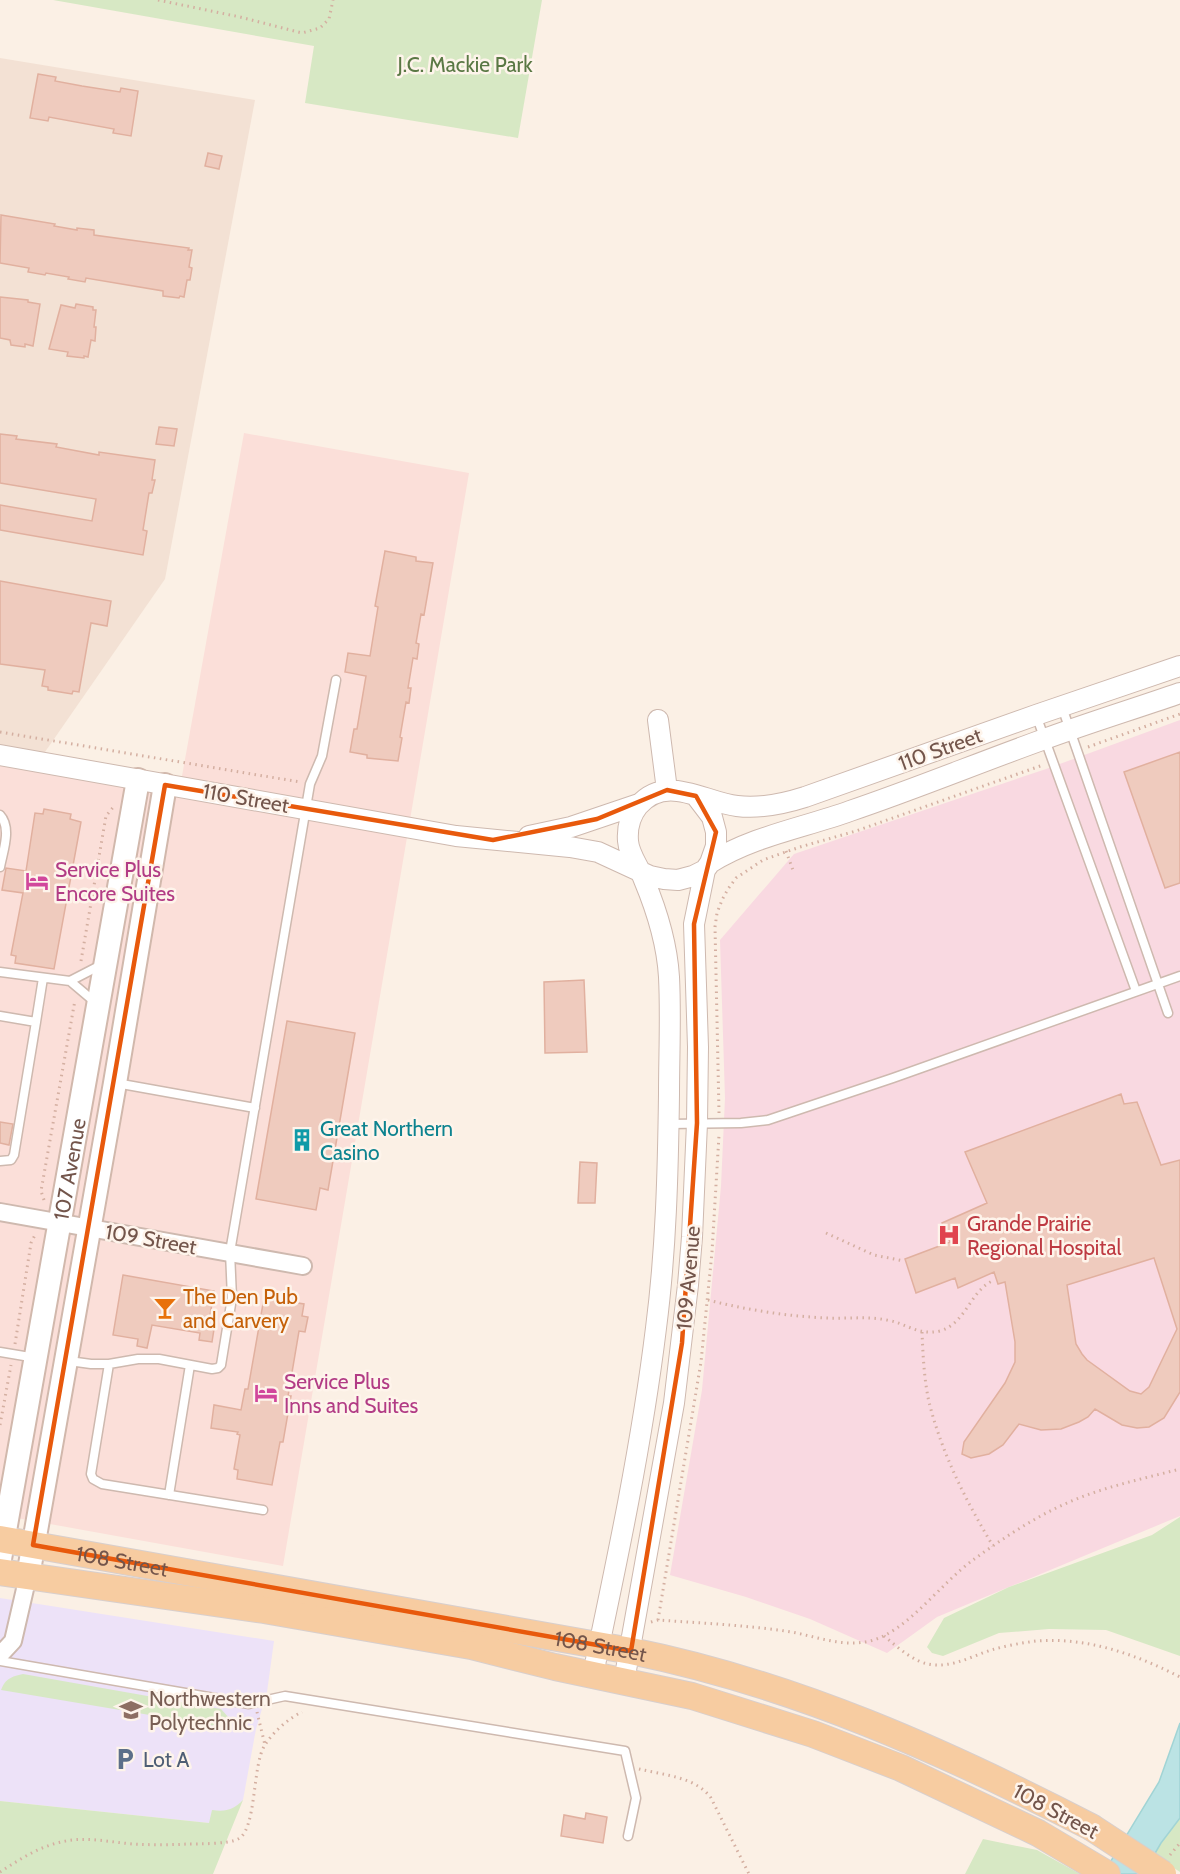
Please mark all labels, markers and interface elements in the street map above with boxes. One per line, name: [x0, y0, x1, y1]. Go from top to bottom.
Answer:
park label: J.C. Mackie Park: [396, 52, 533, 77]
street label: 110 Street: [895, 722, 985, 776]
street label: 110 Street: [201, 778, 291, 818]
place label: Service Plus Encore Suites: [55, 857, 175, 906]
hotel icon: Service Plus Encore Suites: [24, 868, 50, 894]
street label: 107 Avenue: [48, 1116, 90, 1222]
place label: Great Northern Casino: [320, 1116, 453, 1165]
building icon: Great Northern Casino: [289, 1127, 315, 1153]
place label: Grande Prairie Regional Hospital: [967, 1211, 1121, 1260]
street label: 109 Street: [103, 1219, 199, 1259]
hospital icon: Grande Prairie Regional Hospital: [936, 1222, 962, 1248]
street label: 109 Avenue: [671, 1224, 705, 1331]
place label: The Den Pub and Carvery: [183, 1284, 298, 1333]
bar icon: The Den Pub and Carvery: [152, 1295, 178, 1321]
place label: Service Plus Inns and Suites: [284, 1369, 419, 1418]
hotel icon: Service Plus Inns and Suites: [253, 1380, 279, 1406]
street label: 108 Street: [74, 1540, 170, 1581]
street label: 108 Street: [553, 1625, 649, 1666]
place label: Northwestern Polytechnic: [149, 1686, 271, 1735]
school or university icon: Northwestern Polytechnic: [118, 1697, 144, 1723]
parking icon: Lot A: [112, 1746, 138, 1772]
place label: Lot A: [143, 1747, 190, 1772]
street label: 108 Street: [1009, 1778, 1103, 1844]

